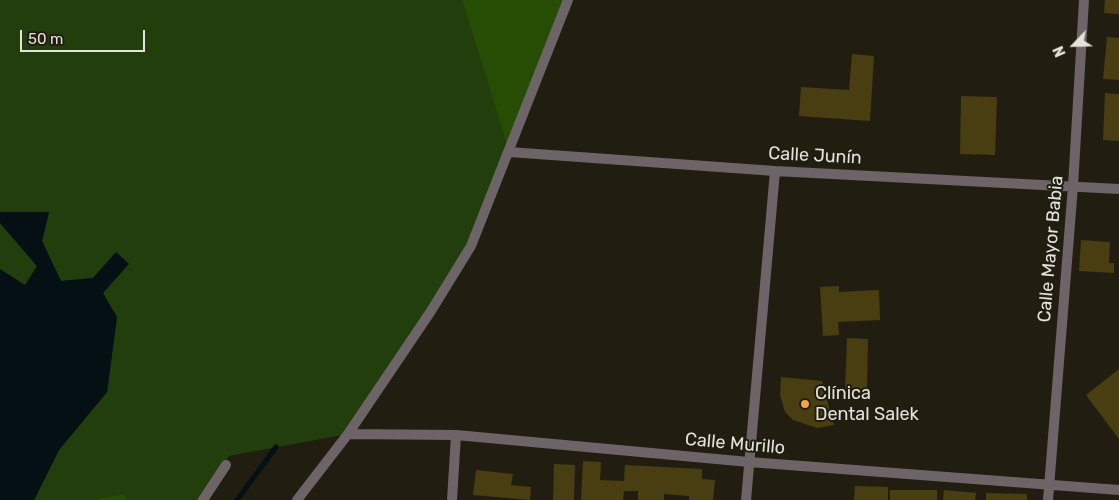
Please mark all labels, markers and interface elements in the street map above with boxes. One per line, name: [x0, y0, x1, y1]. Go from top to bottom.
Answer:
scale bar: [22, 20, 148, 52]
north arrow: [1049, 20, 1099, 70]
text: 50 m: [28, 30, 63, 48]
text: N: [1050, 43, 1070, 59]
street label: Calle Junín: [768, 143, 862, 169]
street label: Calle Mayor Babia: [1034, 175, 1068, 323]
place label: Clínica Dental Salek: [815, 383, 919, 426]
marker: Clínica Dental Salek: [799, 398, 811, 410]
street label: Calle Murillo: [684, 429, 786, 459]

